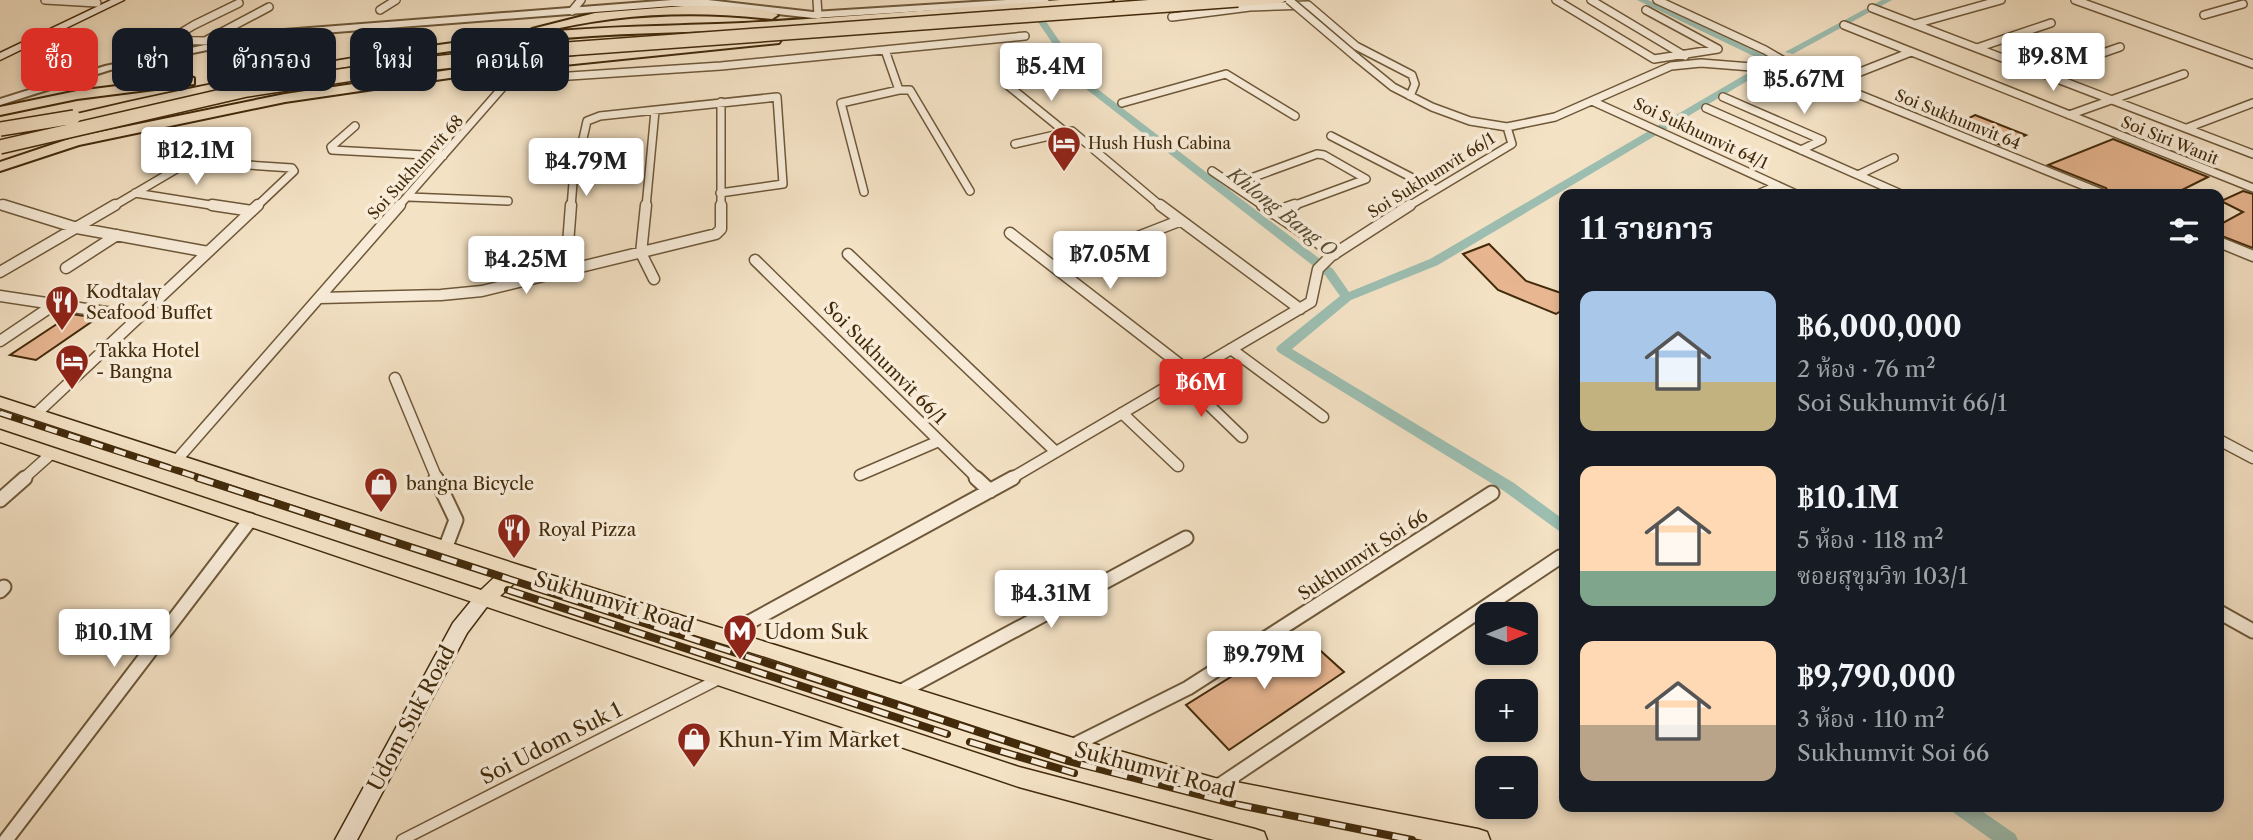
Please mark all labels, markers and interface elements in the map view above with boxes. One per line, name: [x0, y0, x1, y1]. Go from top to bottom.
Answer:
chip: ซื้อ: [21, 28, 98, 91]
chip: เช่า: [112, 28, 193, 91]
chip: ตัวกรอง: [207, 28, 336, 91]
chip: ใหม่: [350, 28, 437, 91]
chip: คอนโด: [451, 28, 569, 91]
pin: ฿9.8M: [2004, 34, 2102, 93]
text: ฿9.8M: [2018, 42, 2088, 70]
pin: ฿5.4M: [1002, 43, 1100, 103]
text: ฿5.4M: [1016, 52, 1086, 80]
pin: ฿5.67M: [1747, 57, 1861, 116]
text: ฿5.67M: [1763, 65, 1845, 93]
street label: Soi Sukhumvit 64: [1892, 85, 2024, 153]
street label: Soi Sukhumvit 64/1: [1631, 93, 1772, 173]
street label: Soi Sukhumvit 68: [363, 111, 467, 223]
street label: Soi Siri Wanit: [2118, 111, 2222, 169]
hotel icon: Hush Hush Cabina: [1045, 124, 1083, 173]
pin: ฿12.1M: [139, 128, 253, 187]
street label: Soi Sukhumvit 66/1: [1364, 128, 1499, 222]
place label: Hush Hush Cabina: [1088, 133, 1231, 153]
text: ฿12.1M: [157, 136, 235, 164]
pin: ฿4.79M: [529, 138, 643, 198]
text: ฿4.79M: [545, 147, 627, 175]
water label: Khlong Bang O: [1221, 161, 1342, 262]
text: 11 รายการ: [1580, 210, 1714, 247]
icon: filters: [2165, 212, 2203, 250]
pin: ฿7.05M: [1053, 232, 1167, 291]
pin: ฿4.25M: [469, 236, 583, 296]
text: ฿7.05M: [1069, 240, 1151, 268]
text: ฿4.25M: [484, 245, 568, 273]
place label: Kodtalay Seafood Buffet: [86, 281, 213, 324]
restaurant icon: Kodtalay Seafood Buffet: [43, 283, 81, 332]
street label: Soi Sukhumvit 66/1: [819, 297, 951, 429]
text: ฿6,000,000: [1797, 308, 1962, 345]
icon: home: [1636, 319, 1720, 403]
place label: Takka Hotel - Bangna: [96, 340, 200, 383]
hotel icon: Takka Hotel - Bangna: [53, 342, 91, 391]
text: 2 ห้อง · 76 m²: [1797, 355, 1936, 383]
pin: ฿6M: [1167, 360, 1235, 419]
text: ฿6M: [1175, 368, 1227, 396]
text: Soi Sukhumvit 66/1: [1797, 389, 2007, 417]
shop icon: bangna Bicycle: [362, 465, 400, 514]
place label: bangna Bicycle: [406, 473, 534, 495]
text: ฿10.1M: [1797, 479, 1899, 516]
icon: home: [1636, 494, 1720, 578]
street label: Sukhumvit Soi 66: [1294, 505, 1432, 605]
restaurant icon: Royal Pizza: [495, 511, 533, 560]
place label: Royal Pizza: [538, 519, 637, 541]
text: 5 ห้อง · 118 m²: [1797, 526, 1944, 554]
text: ซอยสุขุมวิท 103/1: [1797, 562, 1968, 590]
street label: Sukhumvit Road: [531, 566, 697, 638]
pin: ฿4.31M: [994, 570, 1108, 630]
text: ฿4.31M: [1011, 579, 1091, 607]
north arrow: [1475, 602, 1538, 665]
map controls: [1475, 602, 1538, 819]
pin: ฿10.1M: [57, 610, 171, 669]
metro station icon: Udom Suk: [721, 612, 759, 661]
text: ฿10.1M: [75, 618, 153, 646]
place label: Udom Suk: [764, 619, 869, 644]
pin: ฿9.79M: [1207, 632, 1321, 691]
text: ฿9.79M: [1223, 640, 1305, 668]
street label: Udom Suk Road: [362, 641, 460, 795]
text: ฿9,790,000: [1797, 658, 1956, 695]
icon: home: [1636, 669, 1720, 753]
button: +: [1475, 679, 1538, 742]
street label: Soi Udom Suk 1: [476, 696, 626, 789]
text: 3 ห้อง · 110 m²: [1797, 705, 1945, 733]
shop icon: Khun-Yim Market: [675, 720, 713, 769]
place label: Khun-Yim Market: [718, 727, 900, 752]
street label: Sukhumvit Road: [1072, 737, 1238, 804]
text: Sukhumvit Soi 66: [1797, 739, 1989, 767]
button: −: [1475, 756, 1538, 819]

